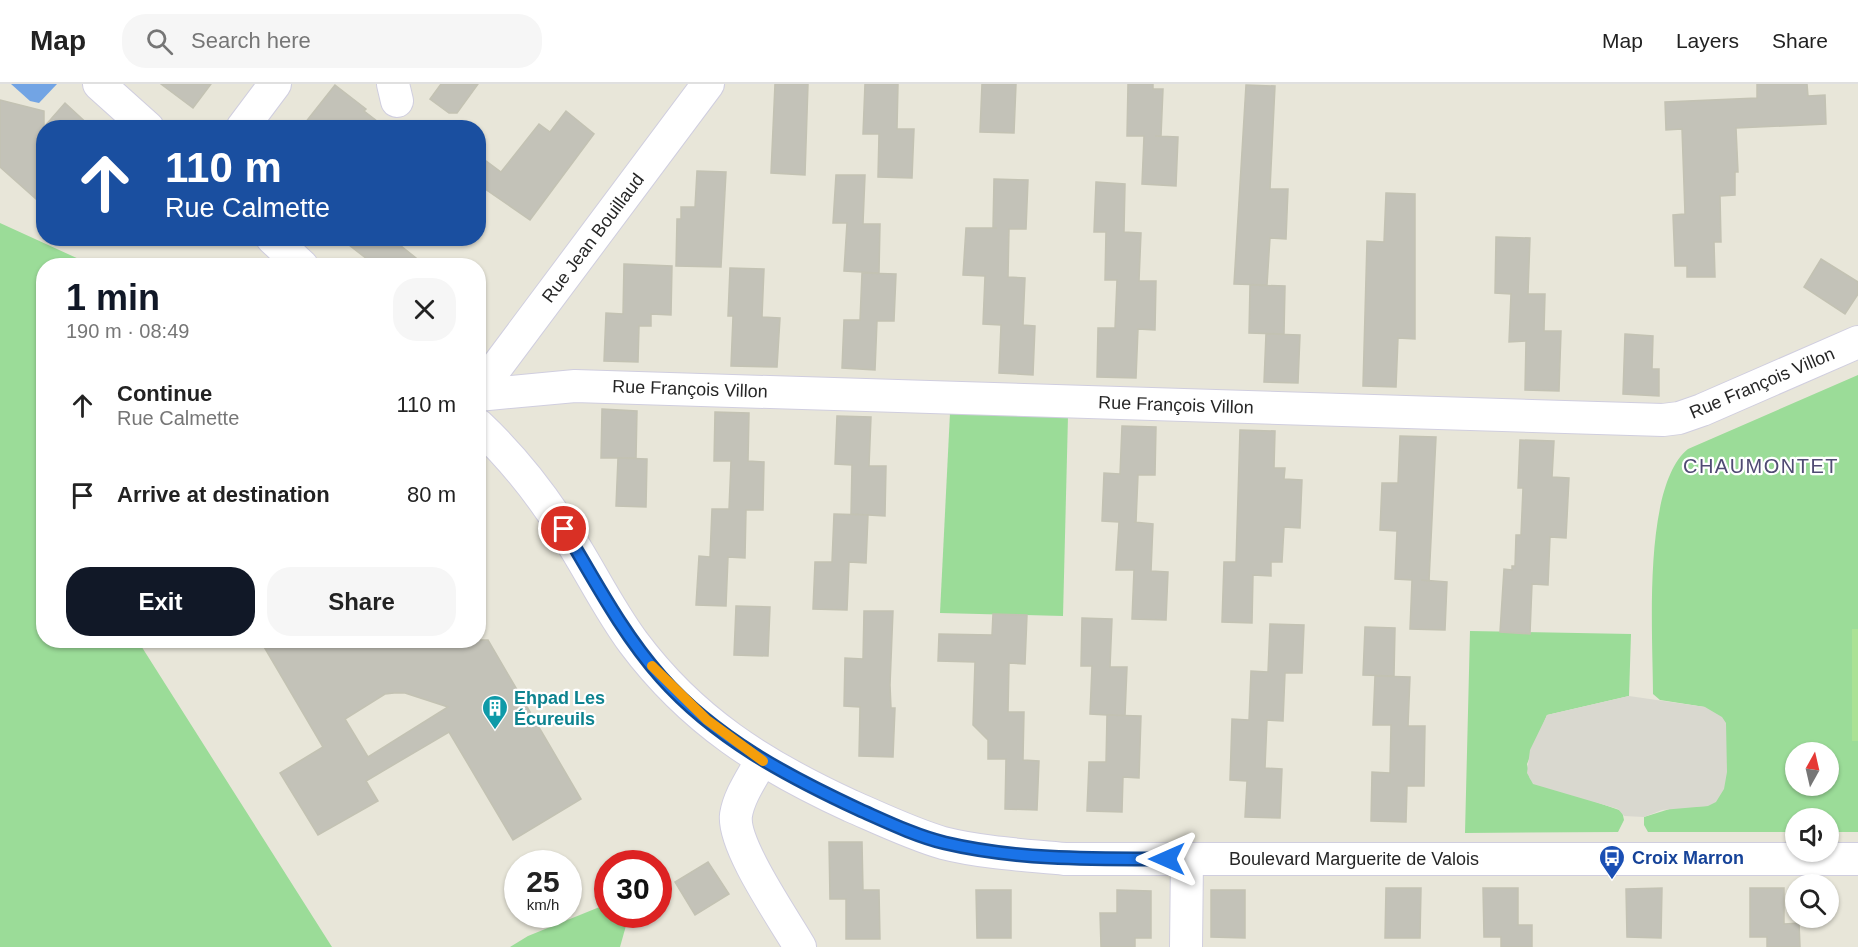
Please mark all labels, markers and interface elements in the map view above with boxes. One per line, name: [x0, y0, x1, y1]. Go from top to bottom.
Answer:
search box: [122, 14, 542, 68]
text: Map: [30, 25, 86, 56]
icon: search: [143, 25, 176, 58]
text: Search here: [191, 28, 311, 53]
text: Map: [1602, 29, 1643, 52]
text: Layers: [1676, 29, 1739, 52]
text: Share: [1772, 29, 1828, 52]
icon: ahead: [66, 144, 144, 222]
text: 110 m: [165, 144, 282, 191]
street label: Rue Jean Bouillaud: [538, 170, 648, 306]
text: Rue Calmette: [165, 193, 330, 223]
text: 1 min: [66, 277, 160, 318]
button: close: [393, 278, 456, 341]
text: 190 m · 08:49: [66, 320, 189, 342]
street label: Rue François Villon: [1686, 343, 1838, 423]
street label: Rue François Villon: [612, 376, 768, 402]
text: Continue: [117, 381, 212, 406]
icon: ahead: [66, 389, 99, 422]
text: 110 m: [396, 392, 456, 417]
street label: Rue François Villon: [1098, 392, 1254, 418]
text: Rue Calmette: [117, 407, 239, 429]
district label: CHAUMONTET: [1683, 455, 1839, 477]
icon: arrive: [66, 479, 99, 512]
text: Arrive at destination: [117, 482, 330, 507]
text: 80 m: [407, 482, 456, 507]
pin: [538, 503, 589, 554]
icon: arrive: [547, 512, 580, 545]
button: Exit: [66, 567, 255, 636]
button: Share: [267, 567, 456, 636]
place label: Ehpad Les Écureuils: [514, 688, 605, 729]
building icon: Ehpad Les Écureuils: [480, 693, 510, 731]
north arrow: [1785, 742, 1839, 796]
map controls: [1785, 742, 1839, 928]
button: sound: [1785, 808, 1839, 862]
position arrow: [1135, 827, 1199, 891]
bus stop icon: Croix Marron: [1597, 843, 1627, 881]
place label: Croix Marron: [1632, 848, 1744, 868]
street label: Boulevard Marguerite de Valois: [1229, 849, 1479, 869]
speed limit sign: 30: [594, 850, 672, 928]
text: 25: [526, 865, 560, 898]
button: search: [1785, 874, 1839, 928]
text: km/h: [527, 896, 559, 913]

